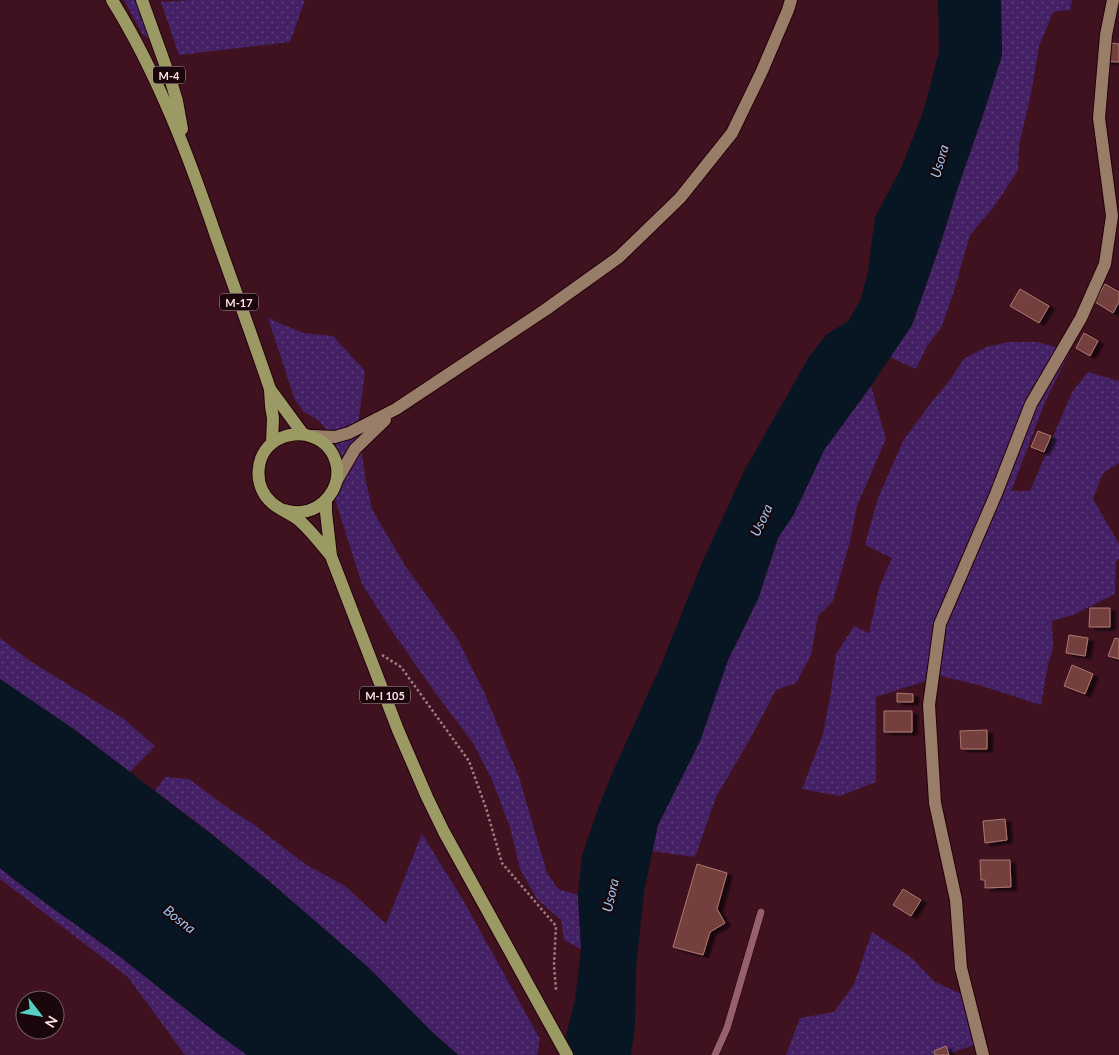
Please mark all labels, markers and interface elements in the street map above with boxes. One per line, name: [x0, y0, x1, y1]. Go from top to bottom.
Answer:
road number: M-4: [153, 66, 185, 84]
water label: Usora: [926, 142, 952, 180]
road number: M-17: [220, 294, 258, 310]
water label: Usora: [746, 501, 776, 539]
road number: M-I 105: [360, 686, 410, 704]
water label: Usora: [598, 877, 622, 913]
water label: Bosna: [161, 901, 199, 937]
north arrow: [15, 990, 65, 1040]
text: N: [42, 1013, 62, 1031]

